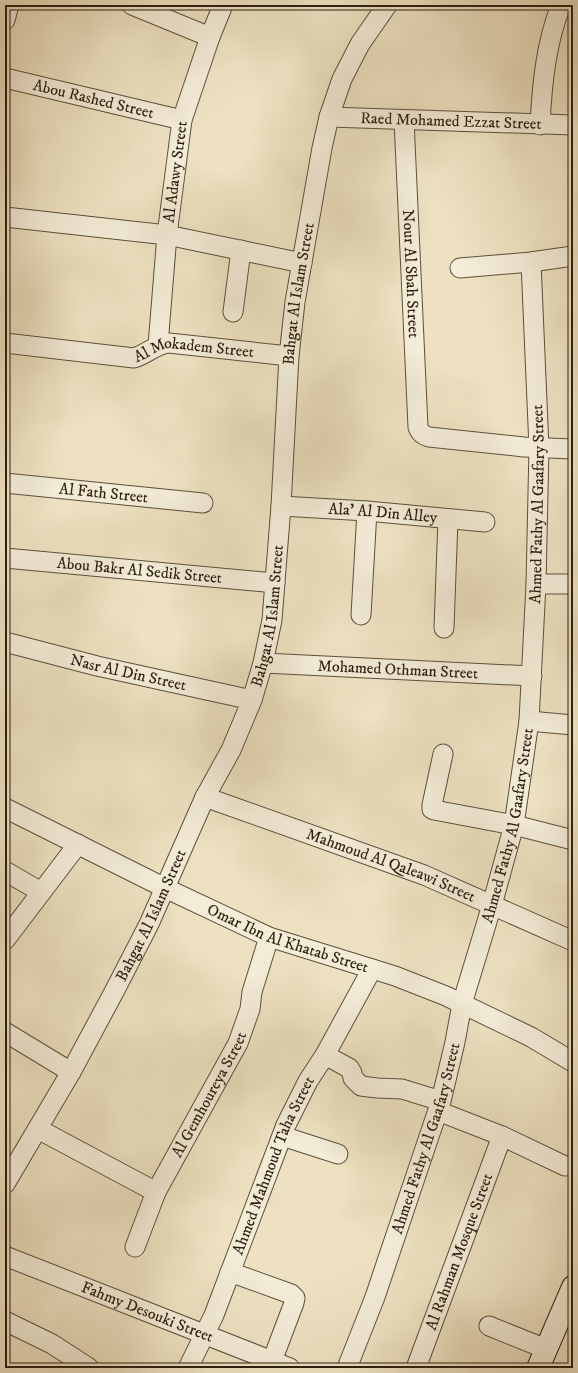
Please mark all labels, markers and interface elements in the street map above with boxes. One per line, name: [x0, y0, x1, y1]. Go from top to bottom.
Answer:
street label: Abou Rashed Street: [31, 75, 156, 123]
street label: Raed Mohamed Ezzat Street: [360, 108, 542, 134]
street label: Al Adawy Street: [159, 120, 192, 224]
street label: Nour Al Sbah Street: [398, 209, 424, 338]
street label: Bahgat Al Islam Street: [279, 221, 319, 366]
street label: Al Mokadem Street: [131, 333, 255, 367]
street label: Ahmed Fathy Al Gaafary Street: [525, 404, 549, 604]
street label: Al Fath Street: [58, 479, 149, 507]
street label: Ala' Al Din Alley: [328, 499, 439, 528]
street label: Bahgat Al Islam Street: [246, 544, 288, 689]
street label: Abou Bakr Al Sedik Street: [56, 553, 223, 588]
street label: Nasr Al Din Street: [68, 649, 188, 695]
street label: Mohamed Othman Street: [317, 656, 479, 683]
street label: Ahmed Fathy Al Gaafary Street: [477, 727, 538, 926]
street label: Mahmoud Al Qaleawi Street: [304, 824, 479, 907]
street label: Bahgat Al Islam Street: [111, 846, 191, 985]
street label: Omar Ibn Al Khatab Street: [204, 899, 371, 977]
street label: Al Gemhoureya Street: [167, 1029, 251, 1161]
street label: Ahmed Fathy Al Gaafary Street: [387, 1041, 464, 1237]
street label: Ahmed Mahmoud Taha Street: [228, 1072, 319, 1257]
street label: Al Rahman Mosque Street: [421, 1170, 497, 1333]
street label: Fahmy Desouki Street: [78, 1277, 216, 1347]

